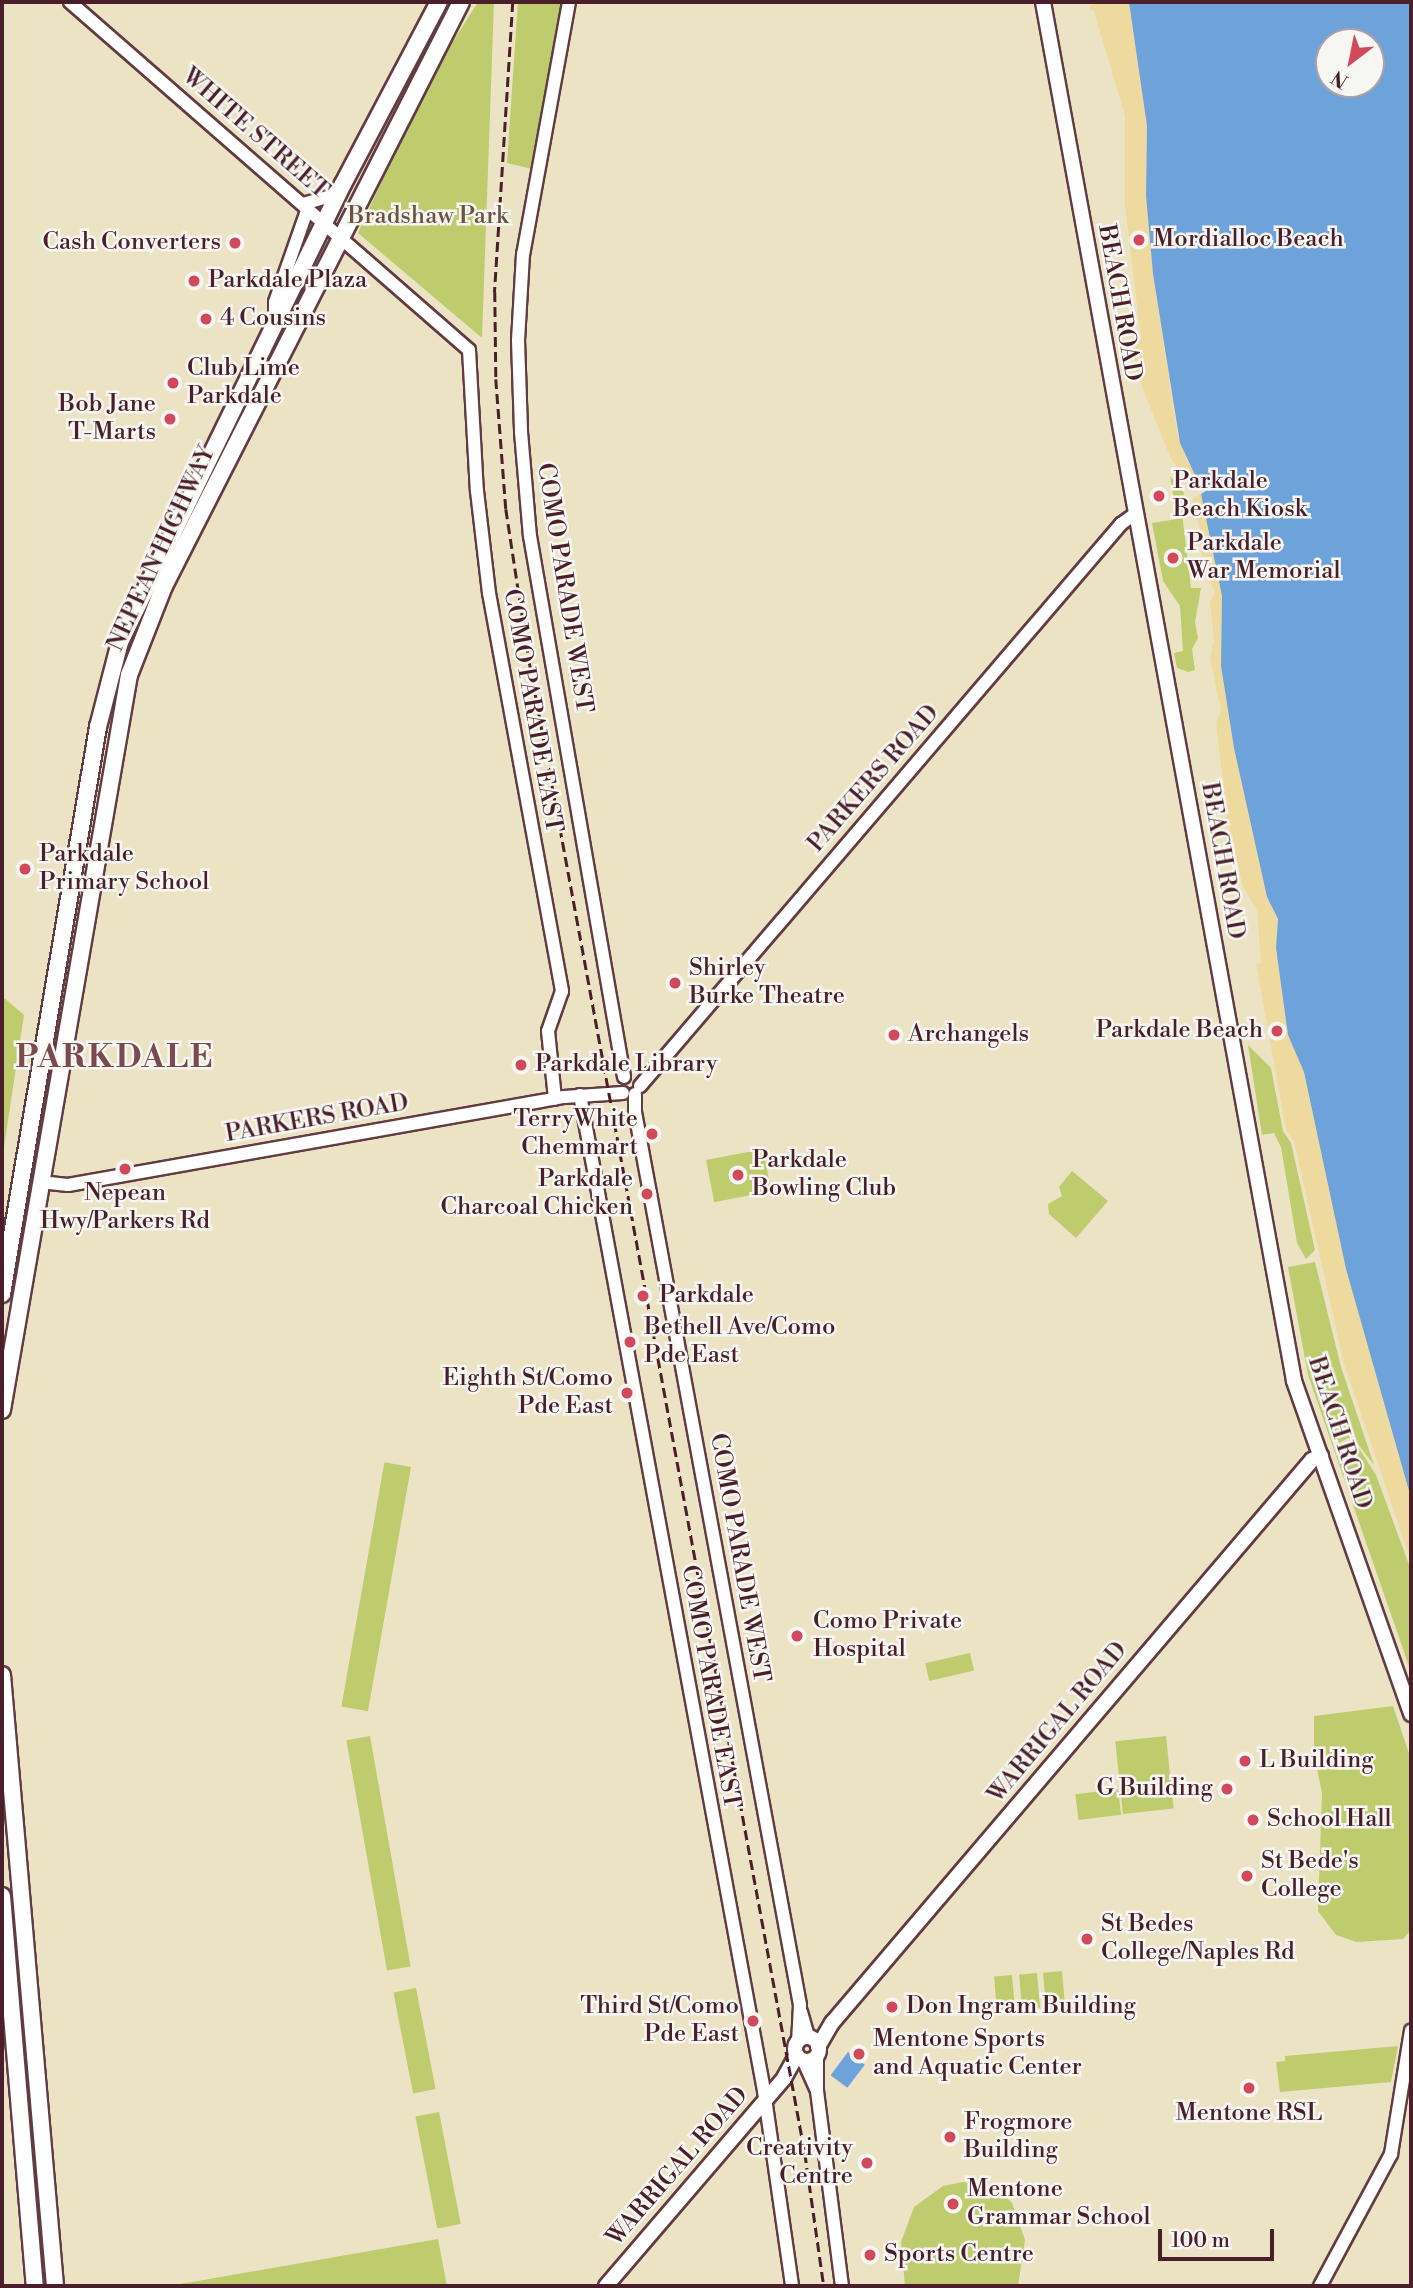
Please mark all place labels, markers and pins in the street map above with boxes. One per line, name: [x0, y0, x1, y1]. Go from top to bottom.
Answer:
place label: Mordialloc Beach: [1153, 226, 1344, 254]
place label: Cash Converters: [42, 229, 221, 257]
marker: Mordialloc Beach: [1131, 232, 1147, 248]
marker: Cash Converters: [227, 235, 243, 251]
place label: Parkdale Plaza: [208, 267, 367, 295]
marker: Parkdale Plaza: [186, 273, 202, 289]
place label: 4 Cousins: [220, 305, 326, 333]
marker: 4 Cousins: [198, 311, 214, 327]
place label: Club Lime Parkdale: [187, 355, 300, 411]
marker: Club Lime Parkdale: [165, 375, 181, 391]
place label: Bob Jane T-Marts: [58, 391, 156, 447]
marker: Bob Jane T-Marts: [162, 411, 178, 427]
place label: Parkdale Beach Kiosk: [1173, 468, 1307, 524]
marker: Parkdale Beach Kiosk: [1151, 488, 1167, 504]
place label: Parkdale War Memorial: [1187, 530, 1341, 586]
marker: Parkdale War Memorial: [1165, 550, 1181, 566]
place label: Parkdale Primary School: [39, 841, 209, 897]
marker: Parkdale Primary School: [17, 861, 33, 877]
place label: Shirley Burke Theatre: [689, 955, 845, 1011]
marker: Shirley Burke Theatre: [667, 975, 683, 991]
place label: Parkdale Beach: [1096, 1017, 1263, 1045]
place label: Archangels: [908, 1021, 1029, 1049]
marker: Parkdale Beach: [1269, 1023, 1285, 1039]
marker: Archangels: [886, 1027, 902, 1043]
place label: Parkdale Library: [535, 1051, 718, 1079]
marker: Parkdale Library: [513, 1057, 529, 1073]
place label: TerryWhite Chemmart: [513, 1106, 638, 1162]
marker: TerryWhite Chemmart: [644, 1126, 660, 1142]
place label: Parkdale Bowling Club: [752, 1147, 896, 1203]
marker: Nepean Hwy/Parkers Rd: [117, 1161, 133, 1177]
place label: Parkdale Charcoal Chicken: [441, 1166, 633, 1222]
marker: Parkdale Bowling Club: [730, 1167, 746, 1183]
place label: Nepean Hwy/Parkers Rd: [40, 1180, 210, 1236]
marker: Parkdale Charcoal Chicken: [639, 1186, 655, 1202]
place label: Parkdale: [659, 1282, 754, 1310]
marker: Parkdale: [633, 1286, 653, 1306]
place label: Bethell Ave/Como Pde East: [644, 1314, 835, 1370]
marker: Bethell Ave/Como Pde East: [622, 1334, 638, 1350]
place label: Eighth St/Como Pde East: [442, 1365, 613, 1421]
marker: Eighth St/Como Pde East: [619, 1385, 635, 1401]
place label: Como Private Hospital: [813, 1608, 962, 1664]
marker: Como Private Hospital: [787, 1626, 807, 1646]
place label: L Building: [1259, 1747, 1374, 1775]
marker: L Building: [1237, 1753, 1253, 1769]
place label: G Building: [1097, 1775, 1213, 1803]
marker: G Building: [1219, 1781, 1235, 1797]
place label: School Hall: [1267, 1806, 1392, 1834]
marker: School Hall: [1245, 1812, 1261, 1828]
place label: St Bede's College: [1261, 1848, 1359, 1904]
marker: St Bede's College: [1239, 1868, 1255, 1884]
place label: St Bedes College/Naples Rd: [1101, 1911, 1295, 1967]
marker: St Bedes College/Naples Rd: [1079, 1931, 1095, 1947]
place label: Third St/Como Pde East: [580, 1993, 739, 2049]
place label: Don Ingram Building: [906, 1993, 1136, 2021]
marker: Don Ingram Building: [884, 1999, 900, 2015]
marker: Third St/Como Pde East: [745, 2013, 761, 2029]
place label: Mentone Sports and Aquatic Center: [873, 2026, 1082, 2082]
marker: Mentone Sports and Aquatic Center: [851, 2046, 867, 2062]
marker: Mentone RSL: [1241, 2080, 1257, 2096]
place label: Mentone RSL: [1176, 2100, 1322, 2128]
place label: Frogmore Building: [964, 2109, 1072, 2165]
marker: Frogmore Building: [942, 2129, 958, 2145]
place label: Creativity Centre: [746, 2135, 853, 2191]
marker: Creativity Centre: [859, 2155, 875, 2171]
place label: Mentone Grammar School: [967, 2176, 1151, 2232]
marker: Mentone Grammar School: [945, 2196, 961, 2212]
place label: Sports Centre: [884, 2241, 1034, 2269]
marker: Sports Centre: [862, 2247, 878, 2263]

